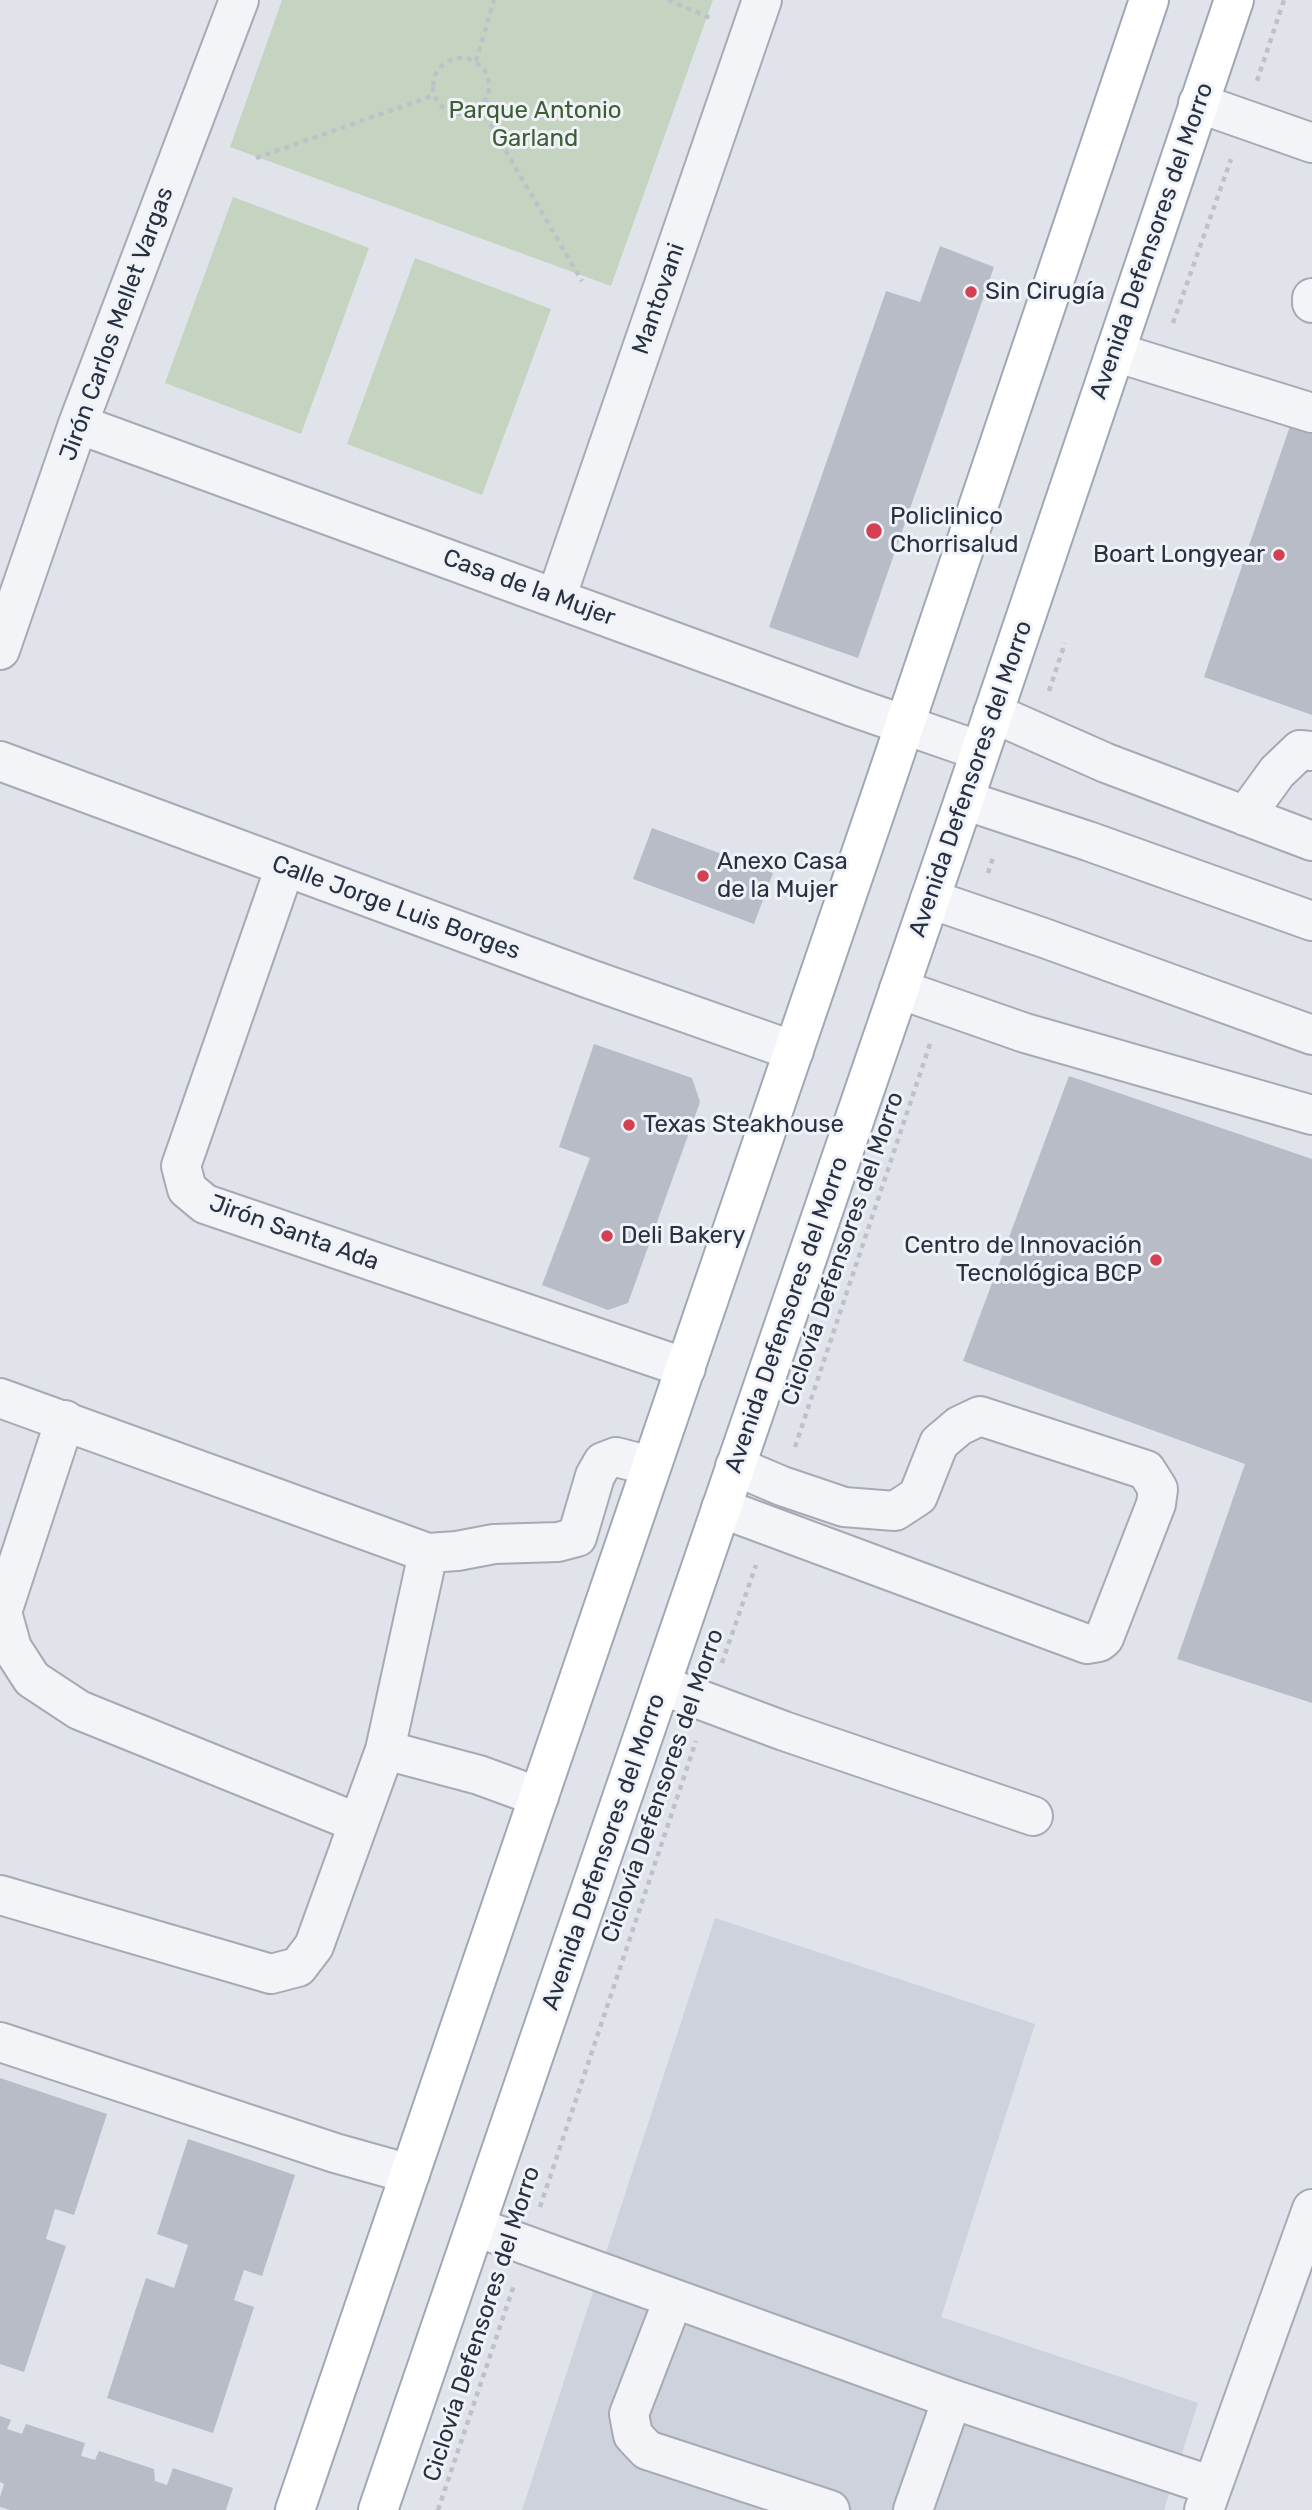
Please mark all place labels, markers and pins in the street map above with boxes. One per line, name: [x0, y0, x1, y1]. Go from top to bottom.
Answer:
place label: Sin Cirugía: [985, 278, 1105, 306]
marker: Sin Cirugía: [963, 284, 979, 300]
place label: Policlinico Chorrisalud: [890, 503, 1018, 559]
marker: Policlinico Chorrisalud: [864, 521, 884, 541]
place label: Boart Longyear: [1093, 541, 1265, 569]
marker: Boart Longyear: [1271, 547, 1287, 563]
place label: Anexo Casa de la Mujer: [717, 848, 848, 904]
marker: Anexo Casa de la Mujer: [695, 868, 711, 884]
place label: Texas Steakhouse: [643, 1111, 844, 1139]
marker: Texas Steakhouse: [621, 1117, 637, 1133]
place label: Deli Bakery: [621, 1222, 745, 1250]
marker: Deli Bakery: [599, 1228, 615, 1244]
place label: Centro de Innovación Tecnológica BCP: [904, 1232, 1142, 1288]
marker: Centro de Innovación Tecnológica BCP: [1148, 1252, 1164, 1268]

